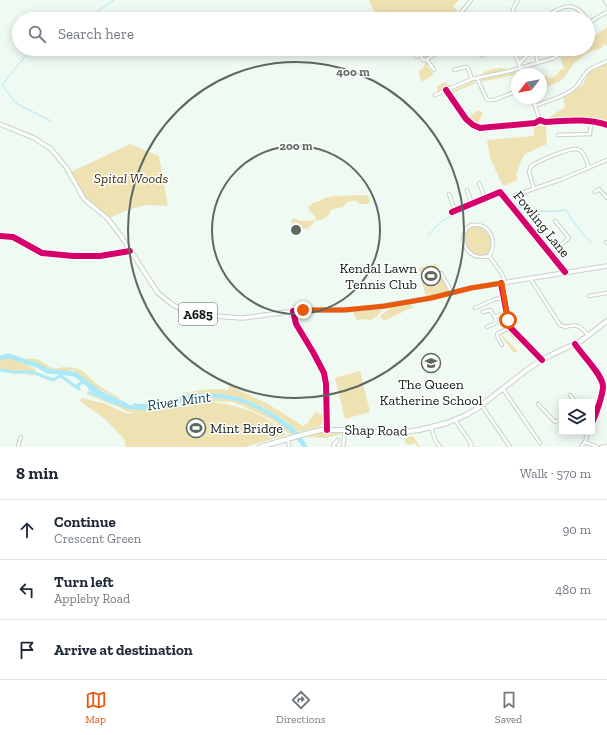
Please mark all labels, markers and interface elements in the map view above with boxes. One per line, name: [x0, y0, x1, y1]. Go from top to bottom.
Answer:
search box: [12, 12, 595, 56]
icon: search: [26, 23, 48, 45]
text: Search here: [58, 25, 134, 43]
text: 400 m: [336, 65, 370, 79]
north arrow: [511, 68, 547, 104]
text: 200 m: [279, 139, 313, 153]
park label: Spital Woods: [94, 170, 168, 187]
street label: Fowling Lane: [510, 188, 574, 261]
centre of rings: [289, 223, 303, 237]
place label: Kendal Lawn Tennis Club: [339, 260, 417, 293]
sports icon: Kendal Lawn Tennis Club: [420, 265, 442, 287]
route end: [294, 301, 312, 319]
road number: A685: [179, 303, 217, 325]
route start: [499, 311, 517, 329]
school or university icon: The Queen Katherine School: [420, 352, 442, 374]
place label: The Queen Katherine School: [380, 376, 483, 409]
water label: River Mint: [146, 388, 212, 414]
map controls: [559, 399, 595, 435]
button: layers: [559, 399, 595, 435]
sports icon: Mint Bridge: [185, 417, 207, 439]
place label: Mint Bridge: [210, 420, 283, 437]
street label: Shap Road: [344, 421, 408, 440]
text: 8 min: [16, 463, 58, 483]
text: Walk · 570 m: [520, 466, 591, 481]
text: Continue: [54, 513, 116, 531]
icon: ahead: [16, 519, 38, 541]
text: 90 m: [562, 522, 591, 537]
text: Crescent Green: [54, 531, 141, 546]
text: Turn left: [54, 573, 114, 591]
icon: left: [16, 579, 38, 601]
text: 480 m: [555, 582, 591, 597]
text: Appleby Road: [54, 591, 130, 606]
icon: arrive: [16, 639, 38, 661]
text: Arrive at destination: [54, 641, 193, 659]
tab: Map: [85, 689, 107, 726]
tab: Directions: [276, 689, 326, 726]
tab: Saved: [495, 689, 522, 726]

